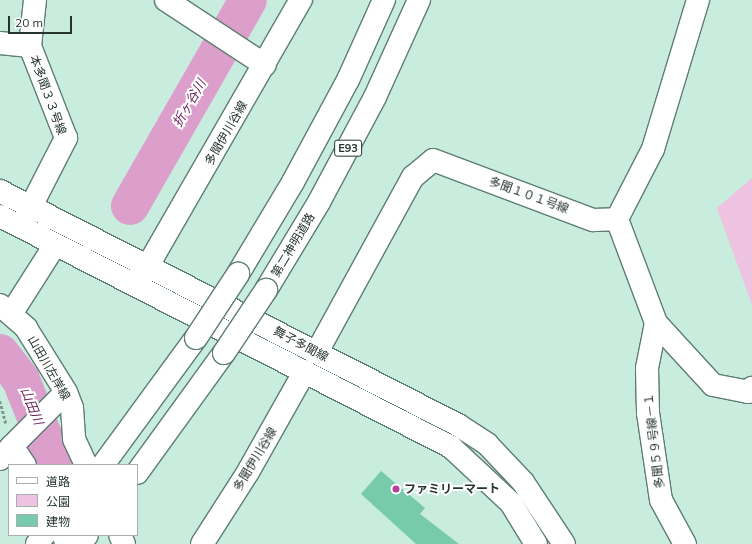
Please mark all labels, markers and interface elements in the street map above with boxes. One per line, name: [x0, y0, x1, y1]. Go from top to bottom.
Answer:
scale bar: [10, 8, 74, 34]
text: 20 m: [15, 15, 43, 30]
street label: 本多聞３３号線: [27, 53, 69, 137]
water label: 折ヶ谷川: [169, 77, 209, 129]
street label: 多聞伊川谷線: [202, 98, 250, 168]
road number: E93: [334, 139, 362, 157]
street label: 多聞１０１号線: [487, 174, 571, 216]
street label: 第二神明道路: [268, 210, 318, 280]
street label: 舞子多聞線: [271, 324, 331, 364]
street label: 山田川左岸線: [25, 333, 73, 403]
water label: 山田川: [17, 385, 47, 427]
street label: 多聞５９号線－１: [641, 392, 667, 490]
street label: 多聞伊川谷線: [230, 424, 280, 494]
legend: [8, 464, 138, 536]
text: 道路: [46, 474, 70, 489]
place label: ファミリーマート: [404, 482, 500, 496]
marker: ファミリーマート: [391, 484, 401, 494]
text: 公園: [46, 494, 70, 509]
text: 建物: [46, 514, 70, 529]

